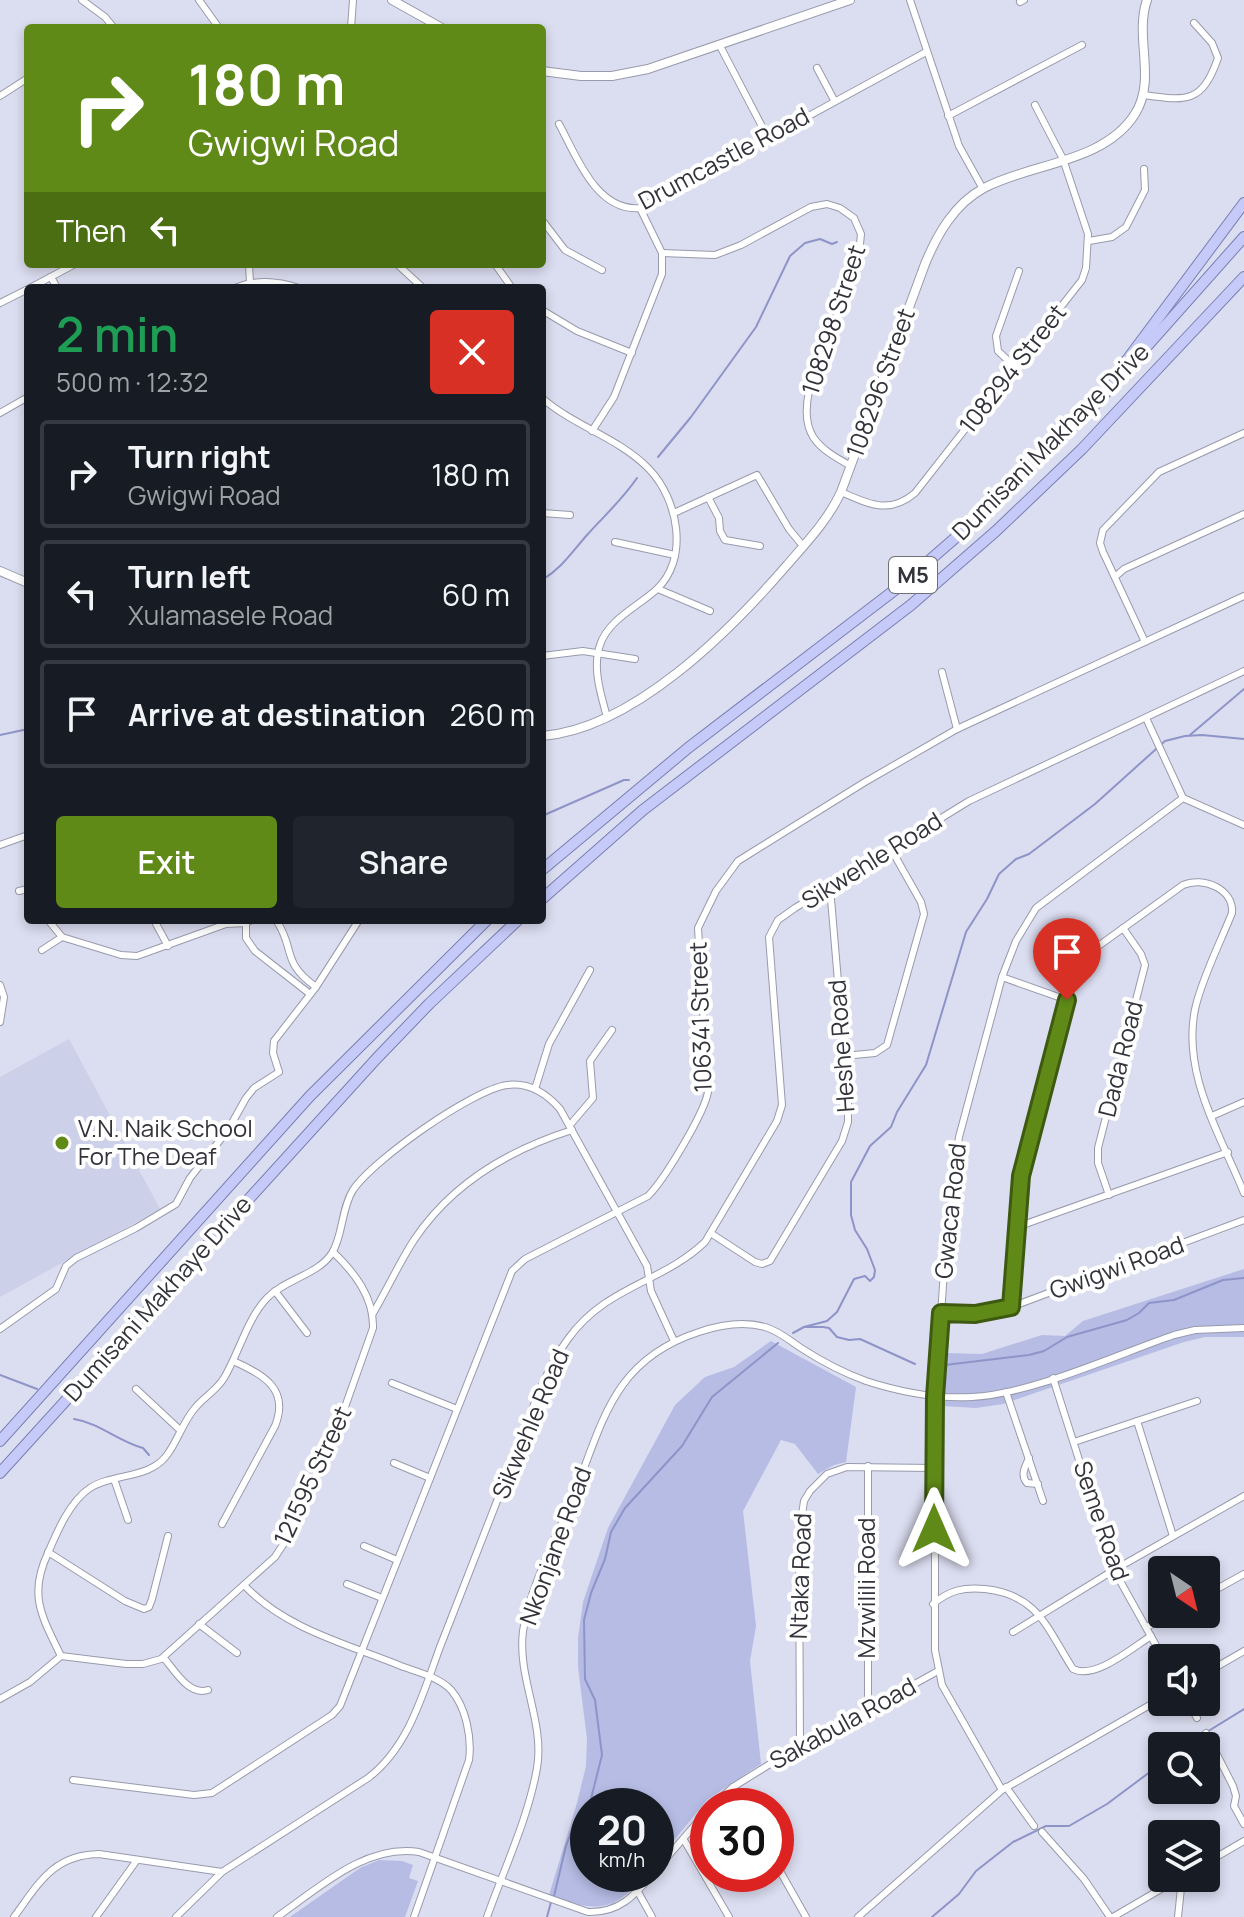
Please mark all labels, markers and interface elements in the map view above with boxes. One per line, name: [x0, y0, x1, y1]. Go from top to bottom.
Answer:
text: 180 m: [188, 45, 345, 122]
icon: right: [56, 56, 160, 160]
street label: Drumcastle Road: [632, 99, 815, 217]
text: Gwigwi Road: [188, 118, 399, 167]
icon: left: [143, 208, 187, 252]
text: Then: [56, 210, 127, 251]
street label: 108298 Street: [793, 240, 872, 399]
street label: 108294 Street: [951, 296, 1073, 440]
text: 2 min: [56, 301, 178, 366]
street label: 108296 Street: [837, 303, 922, 462]
button: close: [430, 310, 514, 394]
street label: Dumisani Makhaye Drive: [944, 335, 1156, 547]
text: 500 m · 12:32: [56, 364, 208, 400]
text: Turn right: [128, 436, 271, 477]
icon: right: [60, 452, 104, 496]
text: 180 m: [431, 454, 510, 495]
text: Gwigwi Road: [128, 477, 281, 513]
text: Turn left: [128, 556, 251, 597]
road number: M5: [889, 557, 937, 593]
icon: left: [60, 572, 104, 616]
text: 60 m: [442, 574, 510, 615]
text: Xulamasele Road: [128, 597, 333, 633]
icon: arrive: [60, 692, 104, 736]
text: Arrive at destination: [128, 694, 426, 735]
text: 260 m: [450, 694, 535, 735]
street label: Sikwehle Road: [795, 803, 948, 916]
button: Exit: [56, 816, 277, 908]
button: Share: [293, 816, 514, 908]
pin: [1033, 918, 1101, 1000]
icon: arrive: [1045, 930, 1089, 974]
street label: 106341 Street: [680, 941, 719, 1093]
street label: Heshe Road: [819, 979, 862, 1114]
street label: Dada Road: [1089, 997, 1150, 1120]
place label: V.N. Naik School For The Deaf: [78, 1111, 253, 1172]
marker: V.N. Naik School For The Deaf: [53, 1134, 71, 1152]
street label: Gwaca Road: [926, 1141, 973, 1280]
street label: Dumisani Makhaye Drive: [56, 1188, 258, 1408]
street label: Gwigwi Road: [1045, 1227, 1188, 1306]
street label: Sikwehle Road: [483, 1343, 576, 1503]
street label: 121595 Street: [265, 1400, 358, 1550]
street label: Seme Road: [1067, 1456, 1138, 1585]
street label: Nkonjane Road: [511, 1462, 598, 1629]
position arrow: [892, 1487, 976, 1571]
street label: Ntaka Road: [781, 1512, 818, 1640]
street label: Mzwilili Road: [849, 1517, 882, 1659]
north arrow: [1148, 1556, 1220, 1628]
map controls: [1148, 1556, 1220, 1892]
button: sound: [1148, 1644, 1220, 1716]
street label: Sakabula Road: [763, 1669, 921, 1776]
button: search: [1148, 1732, 1220, 1804]
speed limit sign: 30: [690, 1788, 794, 1892]
text: 20: [597, 1802, 647, 1857]
button: layers: [1148, 1820, 1220, 1892]
text: km/h: [599, 1846, 645, 1873]

